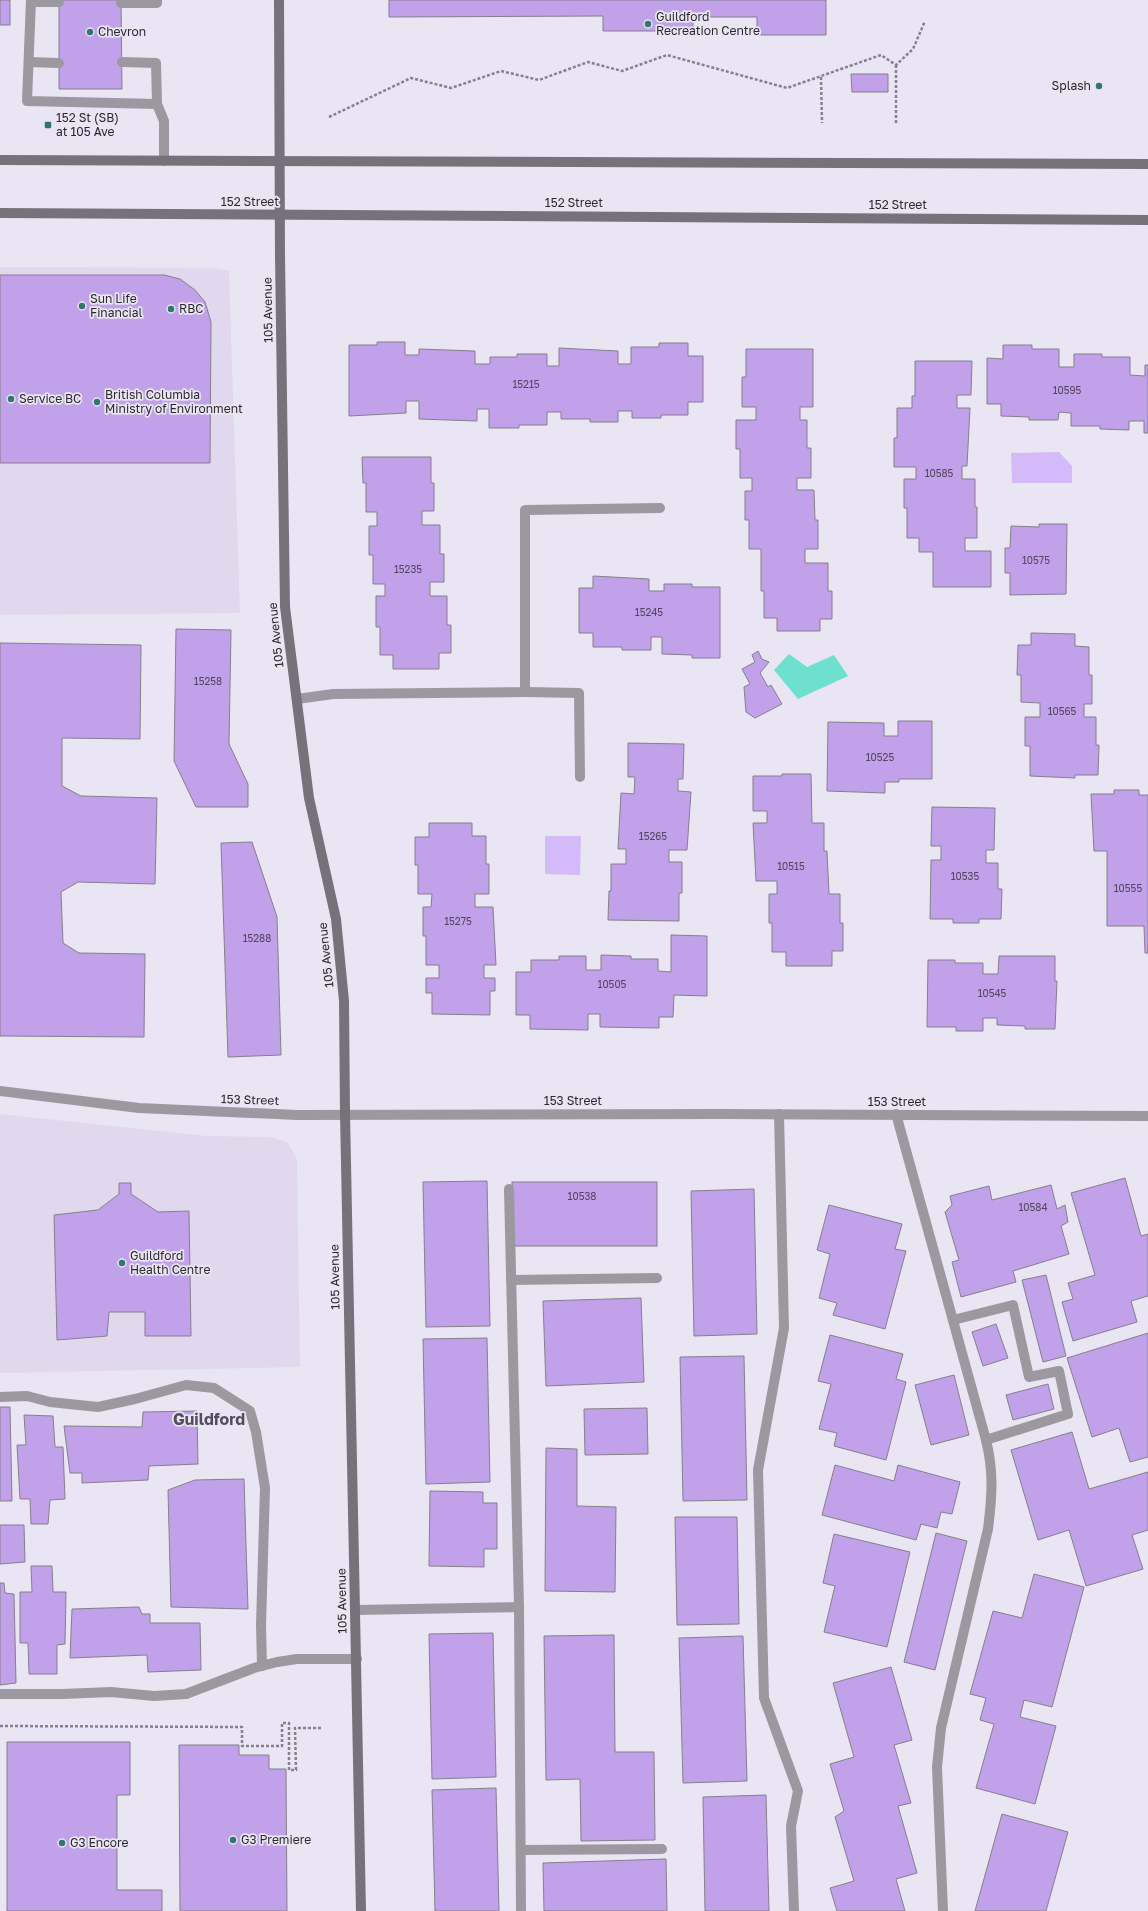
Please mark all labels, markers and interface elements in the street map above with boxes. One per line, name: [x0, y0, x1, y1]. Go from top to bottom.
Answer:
place label: Guildford Recreation Centre: [656, 9, 760, 38]
marker: Guildford Recreation Centre: [643, 19, 653, 29]
place label: Chevron: [98, 24, 146, 39]
marker: Chevron: [85, 27, 95, 37]
place label: Splash: [1052, 78, 1091, 93]
marker: Splash: [1094, 81, 1104, 91]
place label: 152 St (SB) at 105 Ave: [56, 110, 119, 139]
marker: 152 St (SB) at 105 Ave: [43, 120, 53, 130]
street label: 152 Street: [221, 194, 279, 209]
street label: 152 Street: [545, 195, 603, 210]
street label: 152 Street: [869, 197, 927, 212]
street label: 105 Avenue: [259, 277, 276, 343]
place label: Sun Life Financial: [90, 291, 142, 320]
marker: Sun Life Financial: [77, 301, 87, 311]
place label: RBC: [179, 301, 203, 316]
marker: RBC: [166, 304, 176, 314]
house number: 15215: [512, 378, 540, 390]
house number: 10595: [1053, 384, 1082, 396]
place label: British Columbia Ministry of Environment: [105, 387, 243, 416]
place label: Service BC: [19, 391, 81, 406]
marker: Service BC: [6, 394, 16, 404]
marker: British Columbia Ministry of Environment: [92, 397, 102, 407]
house number: 10585: [925, 467, 954, 479]
house number: 10575: [1022, 554, 1050, 566]
house number: 15235: [394, 563, 422, 575]
street label: 105 Avenue: [265, 602, 286, 668]
house number: 15245: [635, 606, 663, 618]
house number: 15258: [194, 675, 222, 687]
house number: 10565: [1048, 705, 1077, 717]
house number: 10525: [866, 751, 894, 763]
house number: 15265: [639, 830, 667, 842]
house number: 10515: [777, 860, 805, 872]
house number: 10535: [951, 870, 979, 882]
house number: 10555: [1114, 882, 1142, 894]
house number: 15275: [444, 915, 472, 927]
street label: 105 Avenue: [315, 922, 336, 988]
house number: 15288: [243, 932, 271, 944]
house number: 10505: [598, 978, 627, 990]
house number: 10545: [978, 987, 1007, 999]
street label: 153 Street: [221, 1091, 280, 1108]
street label: 153 Street: [544, 1093, 602, 1108]
street label: 153 Street: [868, 1094, 926, 1109]
house number: 10538: [568, 1190, 596, 1202]
house number: 10584: [1018, 1201, 1048, 1213]
street label: 105 Avenue: [326, 1244, 343, 1310]
place label: Guildford Health Centre: [130, 1248, 210, 1277]
marker: Guildford Health Centre: [117, 1258, 127, 1268]
district label: Guildford: [173, 1409, 245, 1429]
street label: 105 Avenue: [333, 1568, 350, 1634]
place label: G3 Premiere: [241, 1832, 311, 1847]
place label: G3 Encore: [70, 1835, 128, 1850]
marker: G3 Premiere: [228, 1835, 238, 1845]
marker: G3 Encore: [57, 1838, 67, 1848]

